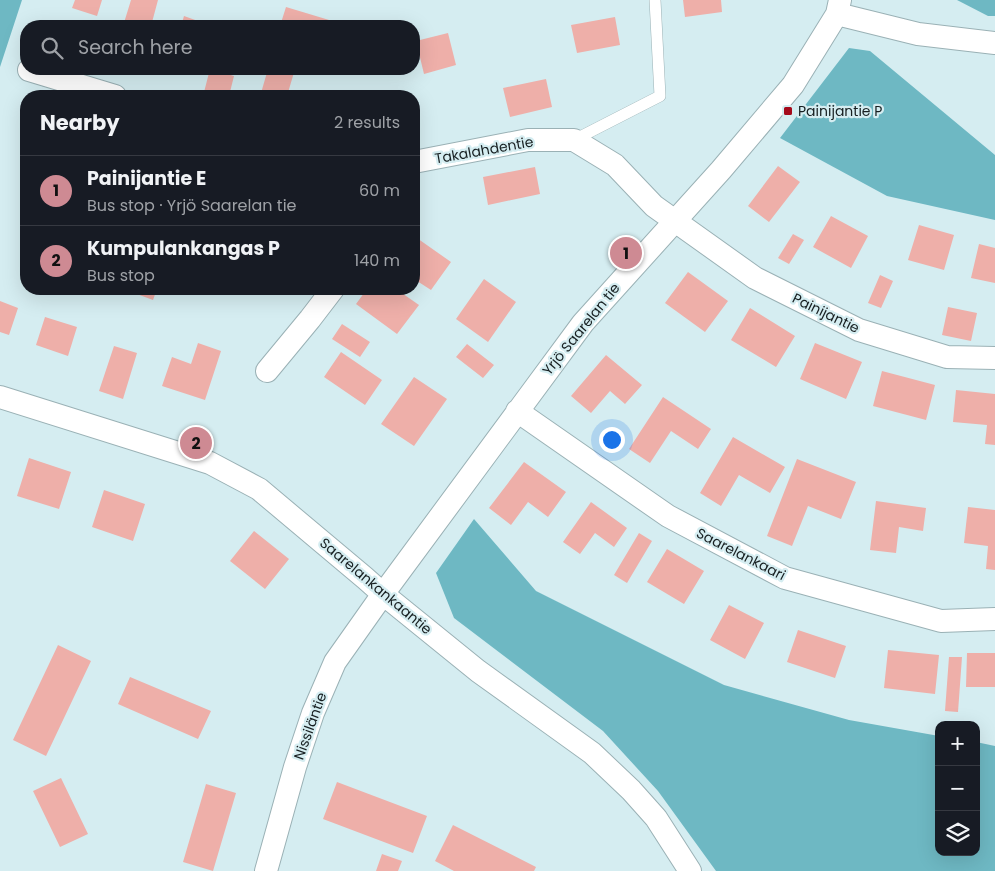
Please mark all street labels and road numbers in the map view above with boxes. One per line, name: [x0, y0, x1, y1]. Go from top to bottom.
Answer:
street label: Takalahdentie: [433, 131, 535, 169]
street label: Yrjö Saarelan tie: [538, 278, 625, 379]
street label: Painijantie: [789, 288, 863, 338]
street label: Saarelankaari: [693, 523, 789, 585]
street label: Saarelankankaantie: [316, 533, 437, 639]
street label: Nissiläntie: [289, 689, 332, 763]

